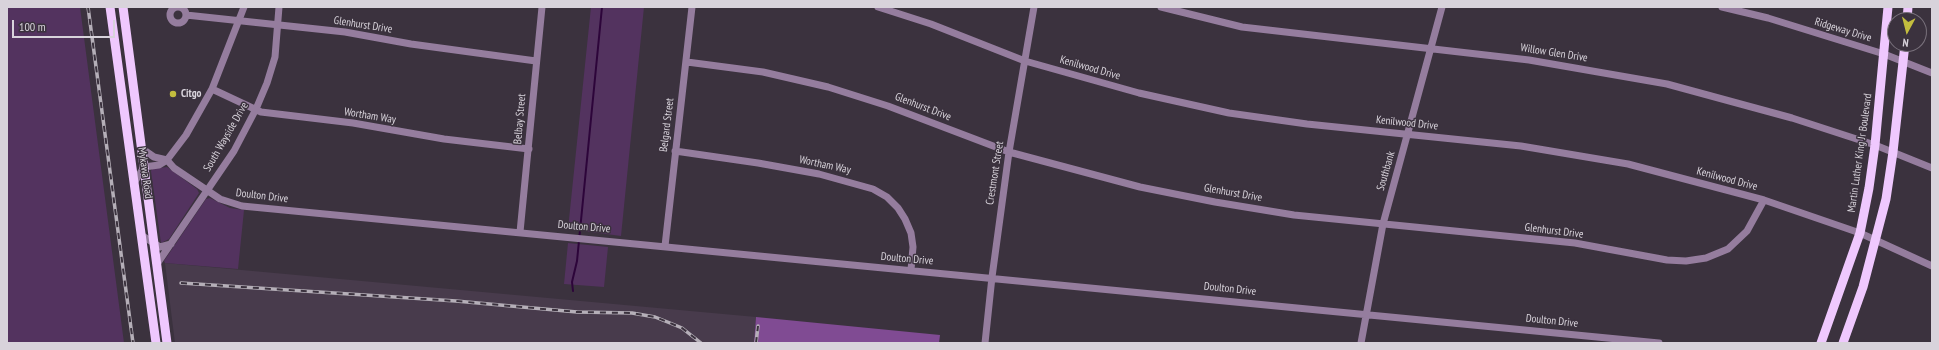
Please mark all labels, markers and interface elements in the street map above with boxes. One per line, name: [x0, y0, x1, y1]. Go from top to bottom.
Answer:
scale bar: [14, 12, 117, 38]
north arrow: [1887, 12, 1927, 52]
street label: Glenhurst Drive: [333, 14, 393, 36]
street label: Ridgeway Drive: [1813, 15, 1873, 45]
text: 100 m: [19, 19, 46, 34]
text: N: [1902, 36, 1909, 50]
street label: Willow Glen Drive: [1519, 41, 1589, 65]
street label: Kenilwood Drive: [1058, 53, 1122, 83]
place label: Citgo: [181, 87, 201, 101]
marker: Citgo: [168, 89, 178, 99]
street label: Glenhurst Drive: [893, 90, 953, 124]
street label: Belbay Street: [511, 93, 529, 145]
street label: Martin Luther King Jr Boulevard: [1845, 93, 1875, 213]
street label: Belgard Street: [657, 97, 677, 153]
street label: South Wayside Drive: [201, 100, 251, 174]
street label: Wortham Way: [343, 105, 397, 127]
street label: Kenilwood Drive: [1375, 113, 1439, 133]
street label: Crestmont Street: [983, 140, 1007, 206]
street label: Mykawa Road: [135, 146, 155, 200]
street label: Southbank: [1374, 150, 1398, 192]
street label: Wortham Way: [798, 153, 852, 177]
street label: Kenilwood Drive: [1695, 165, 1759, 193]
street label: Glenhurst Drive: [1203, 181, 1263, 205]
street label: Doulton Drive: [235, 186, 289, 206]
street label: Doulton Drive: [557, 218, 611, 236]
street label: Glenhurst Drive: [1524, 221, 1584, 241]
street label: Doulton Drive: [880, 250, 934, 268]
street label: Doulton Drive: [1203, 280, 1257, 298]
street label: Doulton Drive: [1525, 312, 1579, 330]

